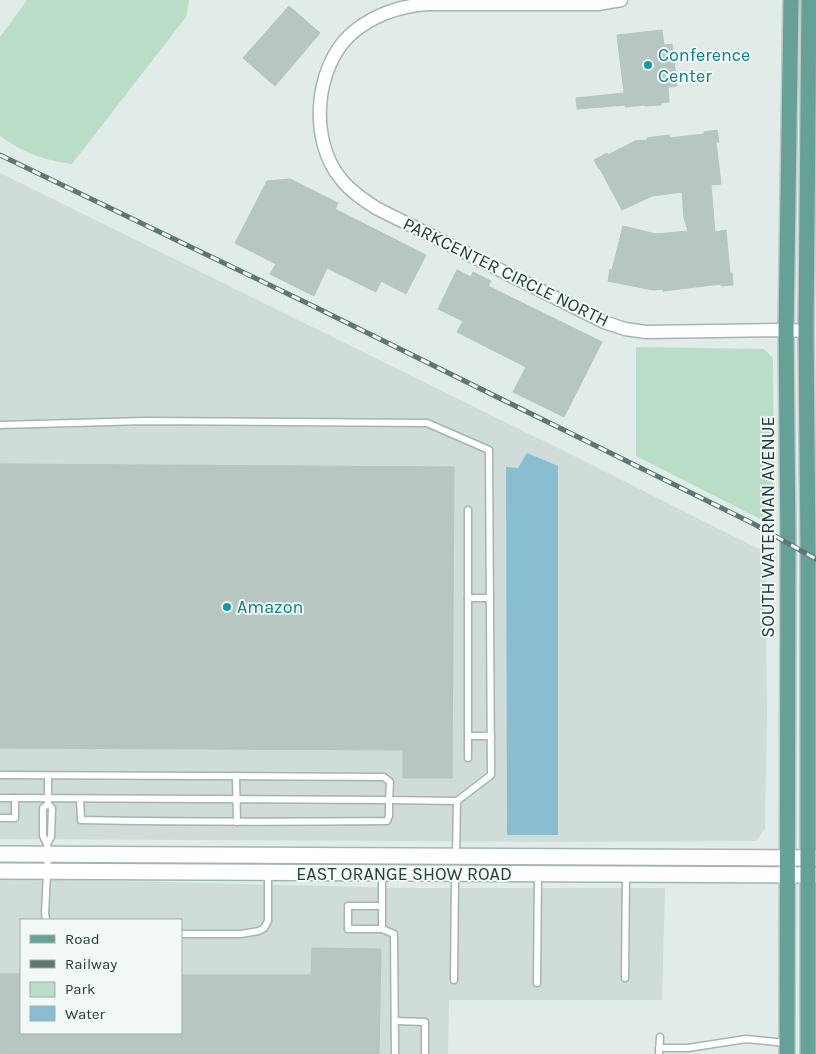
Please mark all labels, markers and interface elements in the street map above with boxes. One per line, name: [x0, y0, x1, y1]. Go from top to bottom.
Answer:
place label: Conference Center: [658, 44, 750, 87]
marker: Conference Center: [642, 59, 654, 71]
street label: PARKCENTER CIRCLE NORTH: [399, 212, 613, 332]
street label: SOUTH WATERMAN AVENUE: [757, 416, 779, 638]
place label: Amazon: [237, 596, 303, 618]
marker: Amazon: [221, 601, 233, 613]
street label: EAST ORANGE SHOW ROAD: [296, 863, 512, 885]
legend: [20, 919, 182, 1034]
text: Road: [65, 930, 100, 948]
text: Railway: [65, 955, 117, 973]
text: Park: [65, 980, 95, 998]
text: Water: [65, 1005, 106, 1023]

